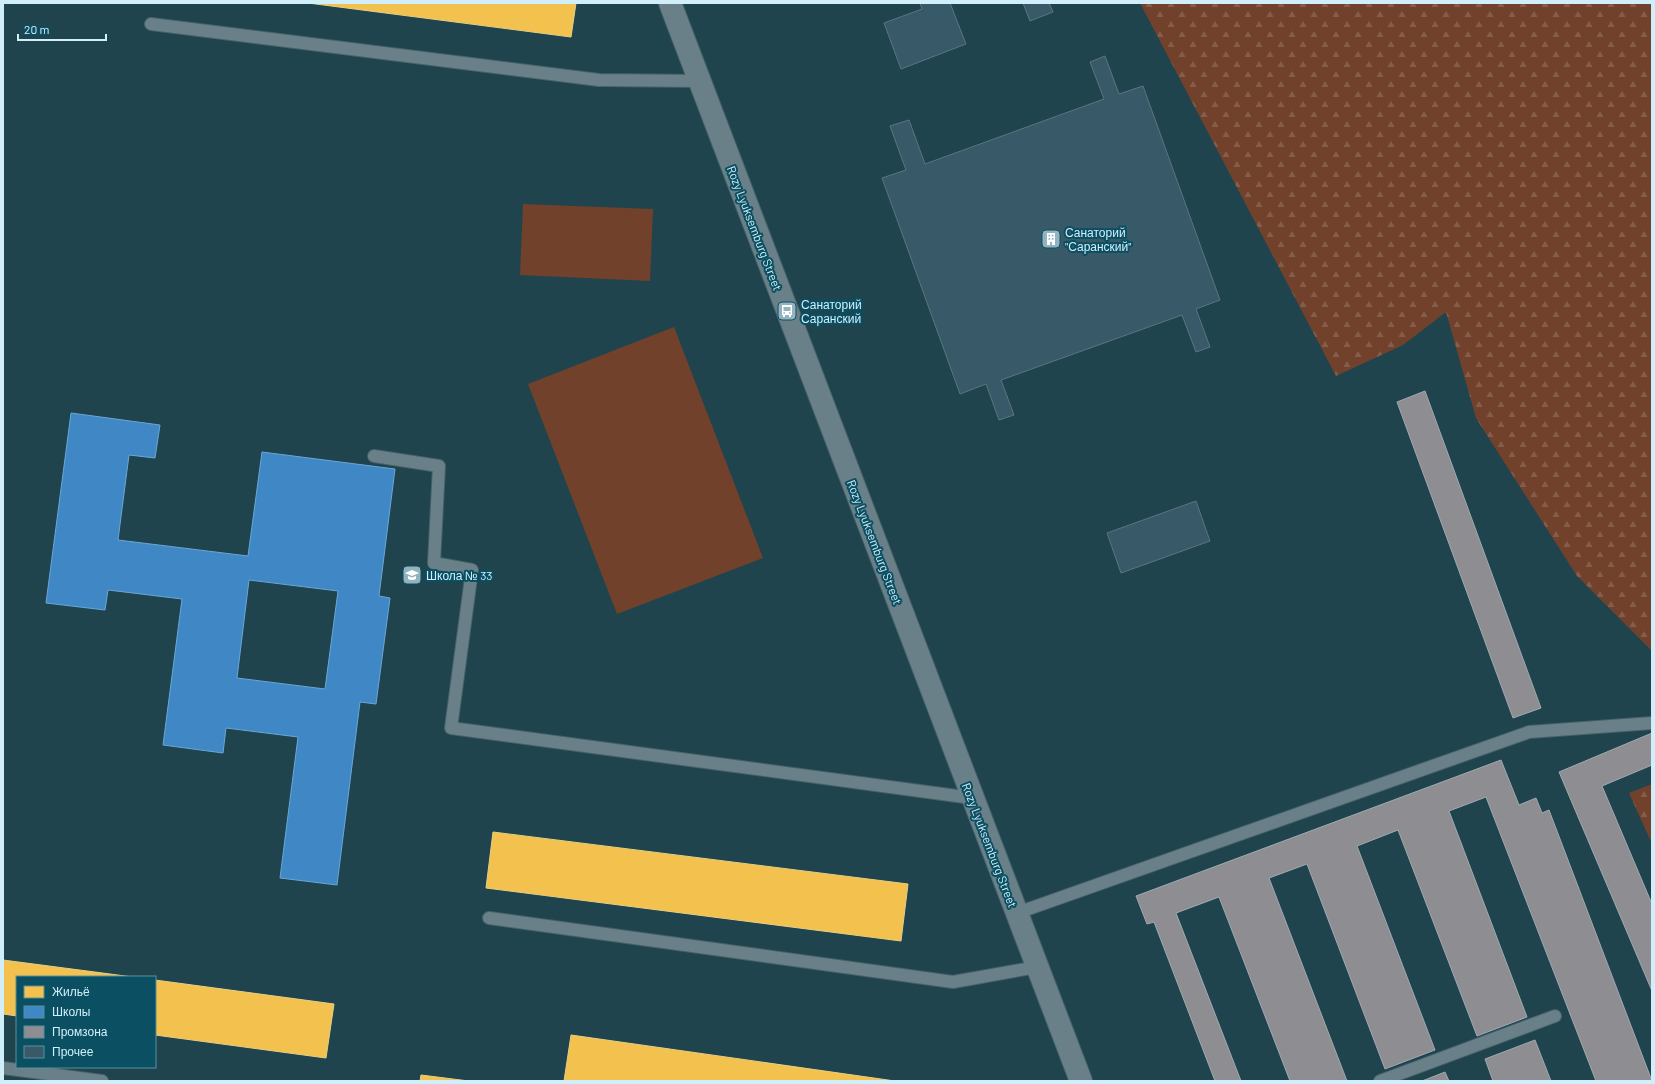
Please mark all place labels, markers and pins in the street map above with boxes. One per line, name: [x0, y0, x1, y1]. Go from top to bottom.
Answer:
place label: Санаторий "Саранский": [1065, 225, 1131, 254]
building icon: Санаторий "Саранский": [1040, 228, 1062, 250]
place label: Санаторий Саранский: [801, 297, 862, 326]
bus stop icon: Санаторий Саранский: [776, 300, 798, 322]
school or university icon: Школа № 33: [401, 564, 423, 586]
place label: Школа № 33: [426, 568, 493, 582]

